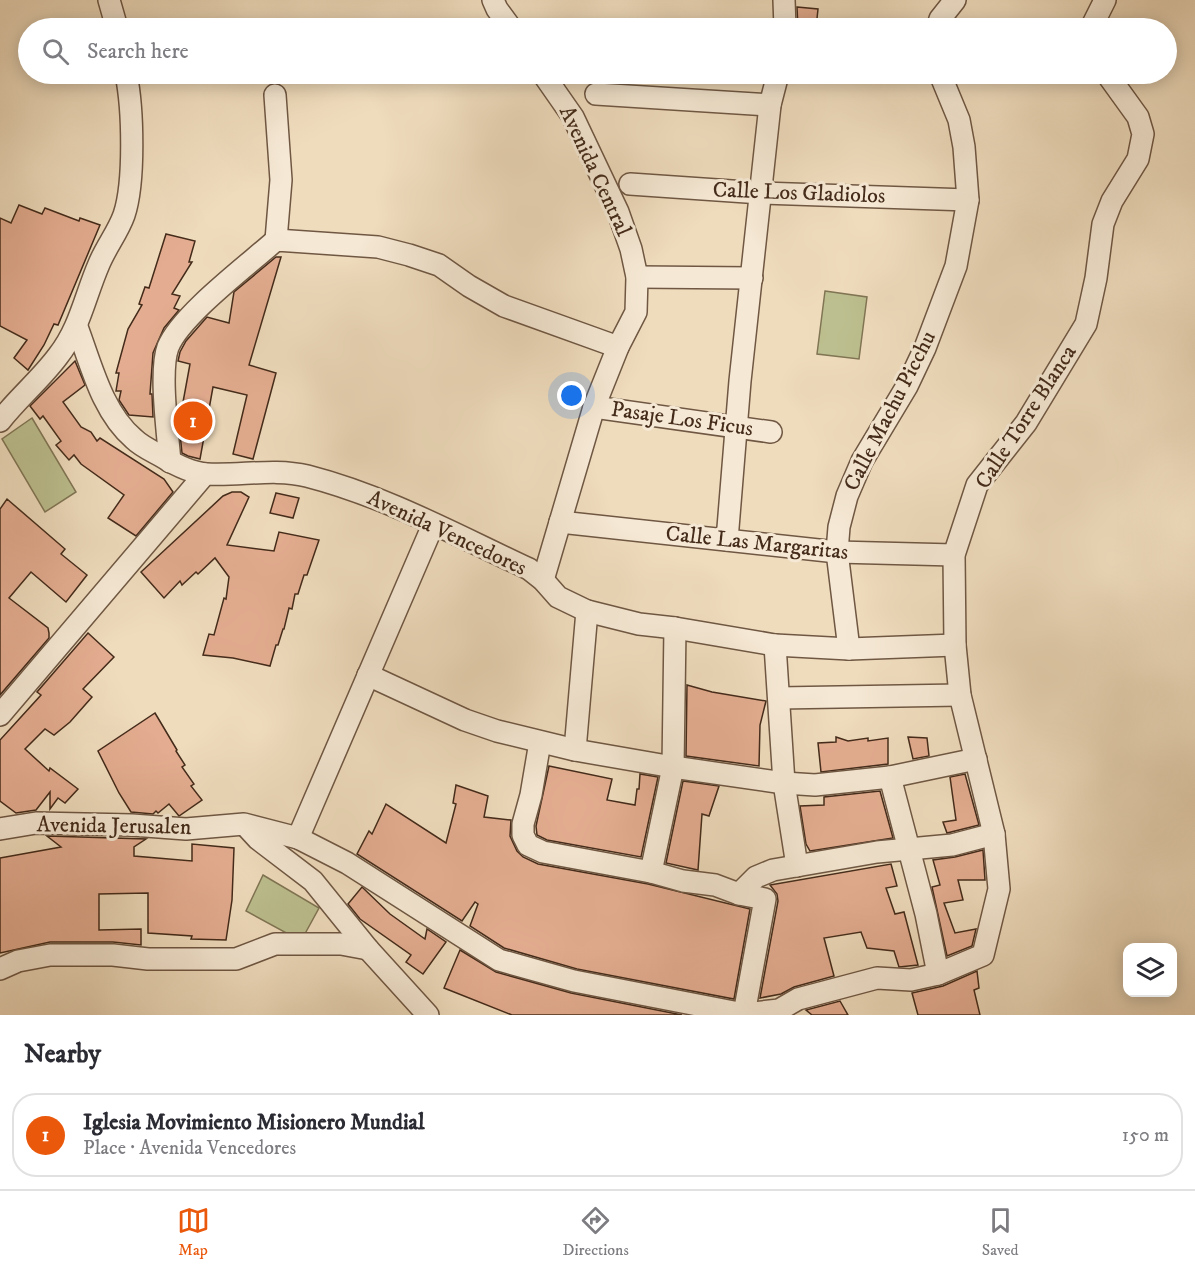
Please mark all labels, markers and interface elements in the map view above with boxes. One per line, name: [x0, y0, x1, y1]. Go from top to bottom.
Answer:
search box: [18, 18, 1177, 84]
icon: search: [39, 35, 72, 68]
text: Search here: [87, 38, 189, 65]
street label: Avenida Central: [553, 101, 637, 241]
street label: Calle Los Gladiolos: [712, 176, 886, 210]
street label: Calle Machu Picchu: [838, 326, 942, 496]
street label: Calle Torre Blanca: [969, 339, 1083, 494]
your location: [557, 381, 586, 410]
street label: Pasaje Los Ficus: [609, 396, 755, 442]
pin: 1: [174, 398, 212, 444]
street label: Avenida Vencedores: [363, 484, 531, 582]
street label: Calle Las Margaritas: [664, 520, 850, 566]
street label: Avenida Jerusalen: [36, 811, 192, 841]
map controls: [1123, 943, 1177, 997]
button: layers: [1123, 943, 1177, 997]
text: Nearby: [24, 1038, 101, 1071]
text: Iglesia Movimiento Misionero Mundial: [83, 1109, 425, 1136]
text: 1: [42, 1123, 49, 1148]
text: 150 m: [1122, 1123, 1169, 1148]
text: Place · Avenida Vencedores: [83, 1136, 296, 1161]
tab: Map: [177, 1204, 210, 1260]
tab: Directions: [563, 1204, 629, 1260]
tab: Saved: [982, 1204, 1019, 1260]

